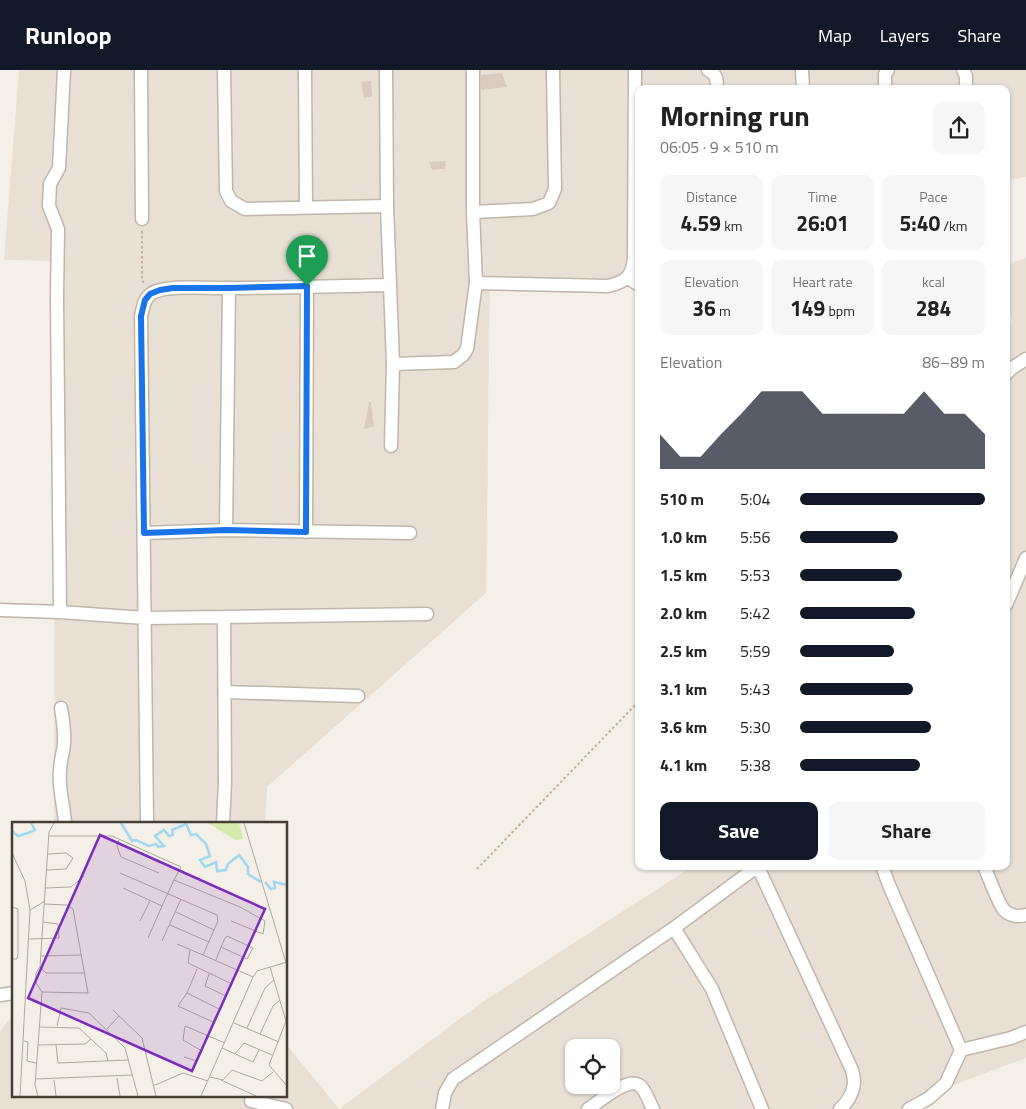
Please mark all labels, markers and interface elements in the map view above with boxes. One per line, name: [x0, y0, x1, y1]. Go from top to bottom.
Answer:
text: Runloop: [25, 17, 112, 53]
text: Map: [818, 22, 852, 49]
text: Layers: [880, 22, 929, 49]
text: Share: [957, 22, 1001, 49]
text: Morning run: [660, 94, 810, 137]
button: share: [933, 102, 985, 154]
text: 06:05 · 9 × 510 m: [660, 135, 779, 159]
text: Distance: [686, 186, 737, 207]
text: Time: [808, 186, 837, 207]
text: Pace: [919, 186, 948, 207]
text: 4.59: [680, 207, 721, 239]
text: 26:01: [796, 207, 849, 239]
text: 5:40: [900, 207, 940, 239]
text: km: [721, 215, 743, 236]
text: /km: [940, 215, 967, 236]
pin: [286, 235, 328, 286]
icon: arrive: [293, 242, 321, 270]
text: Elevation: [684, 271, 739, 292]
text: Heart rate: [792, 271, 853, 292]
text: kcal: [922, 271, 945, 292]
text: 36: [692, 292, 716, 324]
text: 149: [790, 292, 825, 324]
text: 284: [916, 292, 951, 324]
text: m: [716, 300, 731, 321]
text: bpm: [825, 300, 855, 321]
text: Elevation: [660, 350, 722, 374]
text: 86–89 m: [922, 350, 985, 374]
text: 510 m: [660, 487, 704, 511]
text: 5:04: [740, 487, 770, 511]
text: 1.0 km: [660, 525, 707, 549]
text: 5:56: [740, 525, 770, 549]
text: 1.5 km: [660, 563, 707, 587]
text: 5:53: [740, 563, 770, 587]
text: 2.0 km: [660, 601, 707, 625]
text: 5:42: [740, 601, 770, 625]
text: 2.5 km: [660, 639, 707, 663]
text: 5:59: [740, 639, 770, 663]
text: 3.1 km: [660, 677, 707, 701]
text: 5:43: [740, 677, 770, 701]
text: 3.6 km: [660, 715, 707, 739]
text: 5:30: [740, 715, 770, 739]
text: 4.1 km: [660, 753, 707, 777]
text: 5:38: [740, 753, 770, 777]
button: Save: [660, 802, 818, 860]
button: Share: [828, 802, 985, 860]
inset map: [12, 822, 288, 1096]
map controls: [565, 1039, 620, 1094]
button: locate: [565, 1039, 620, 1094]

